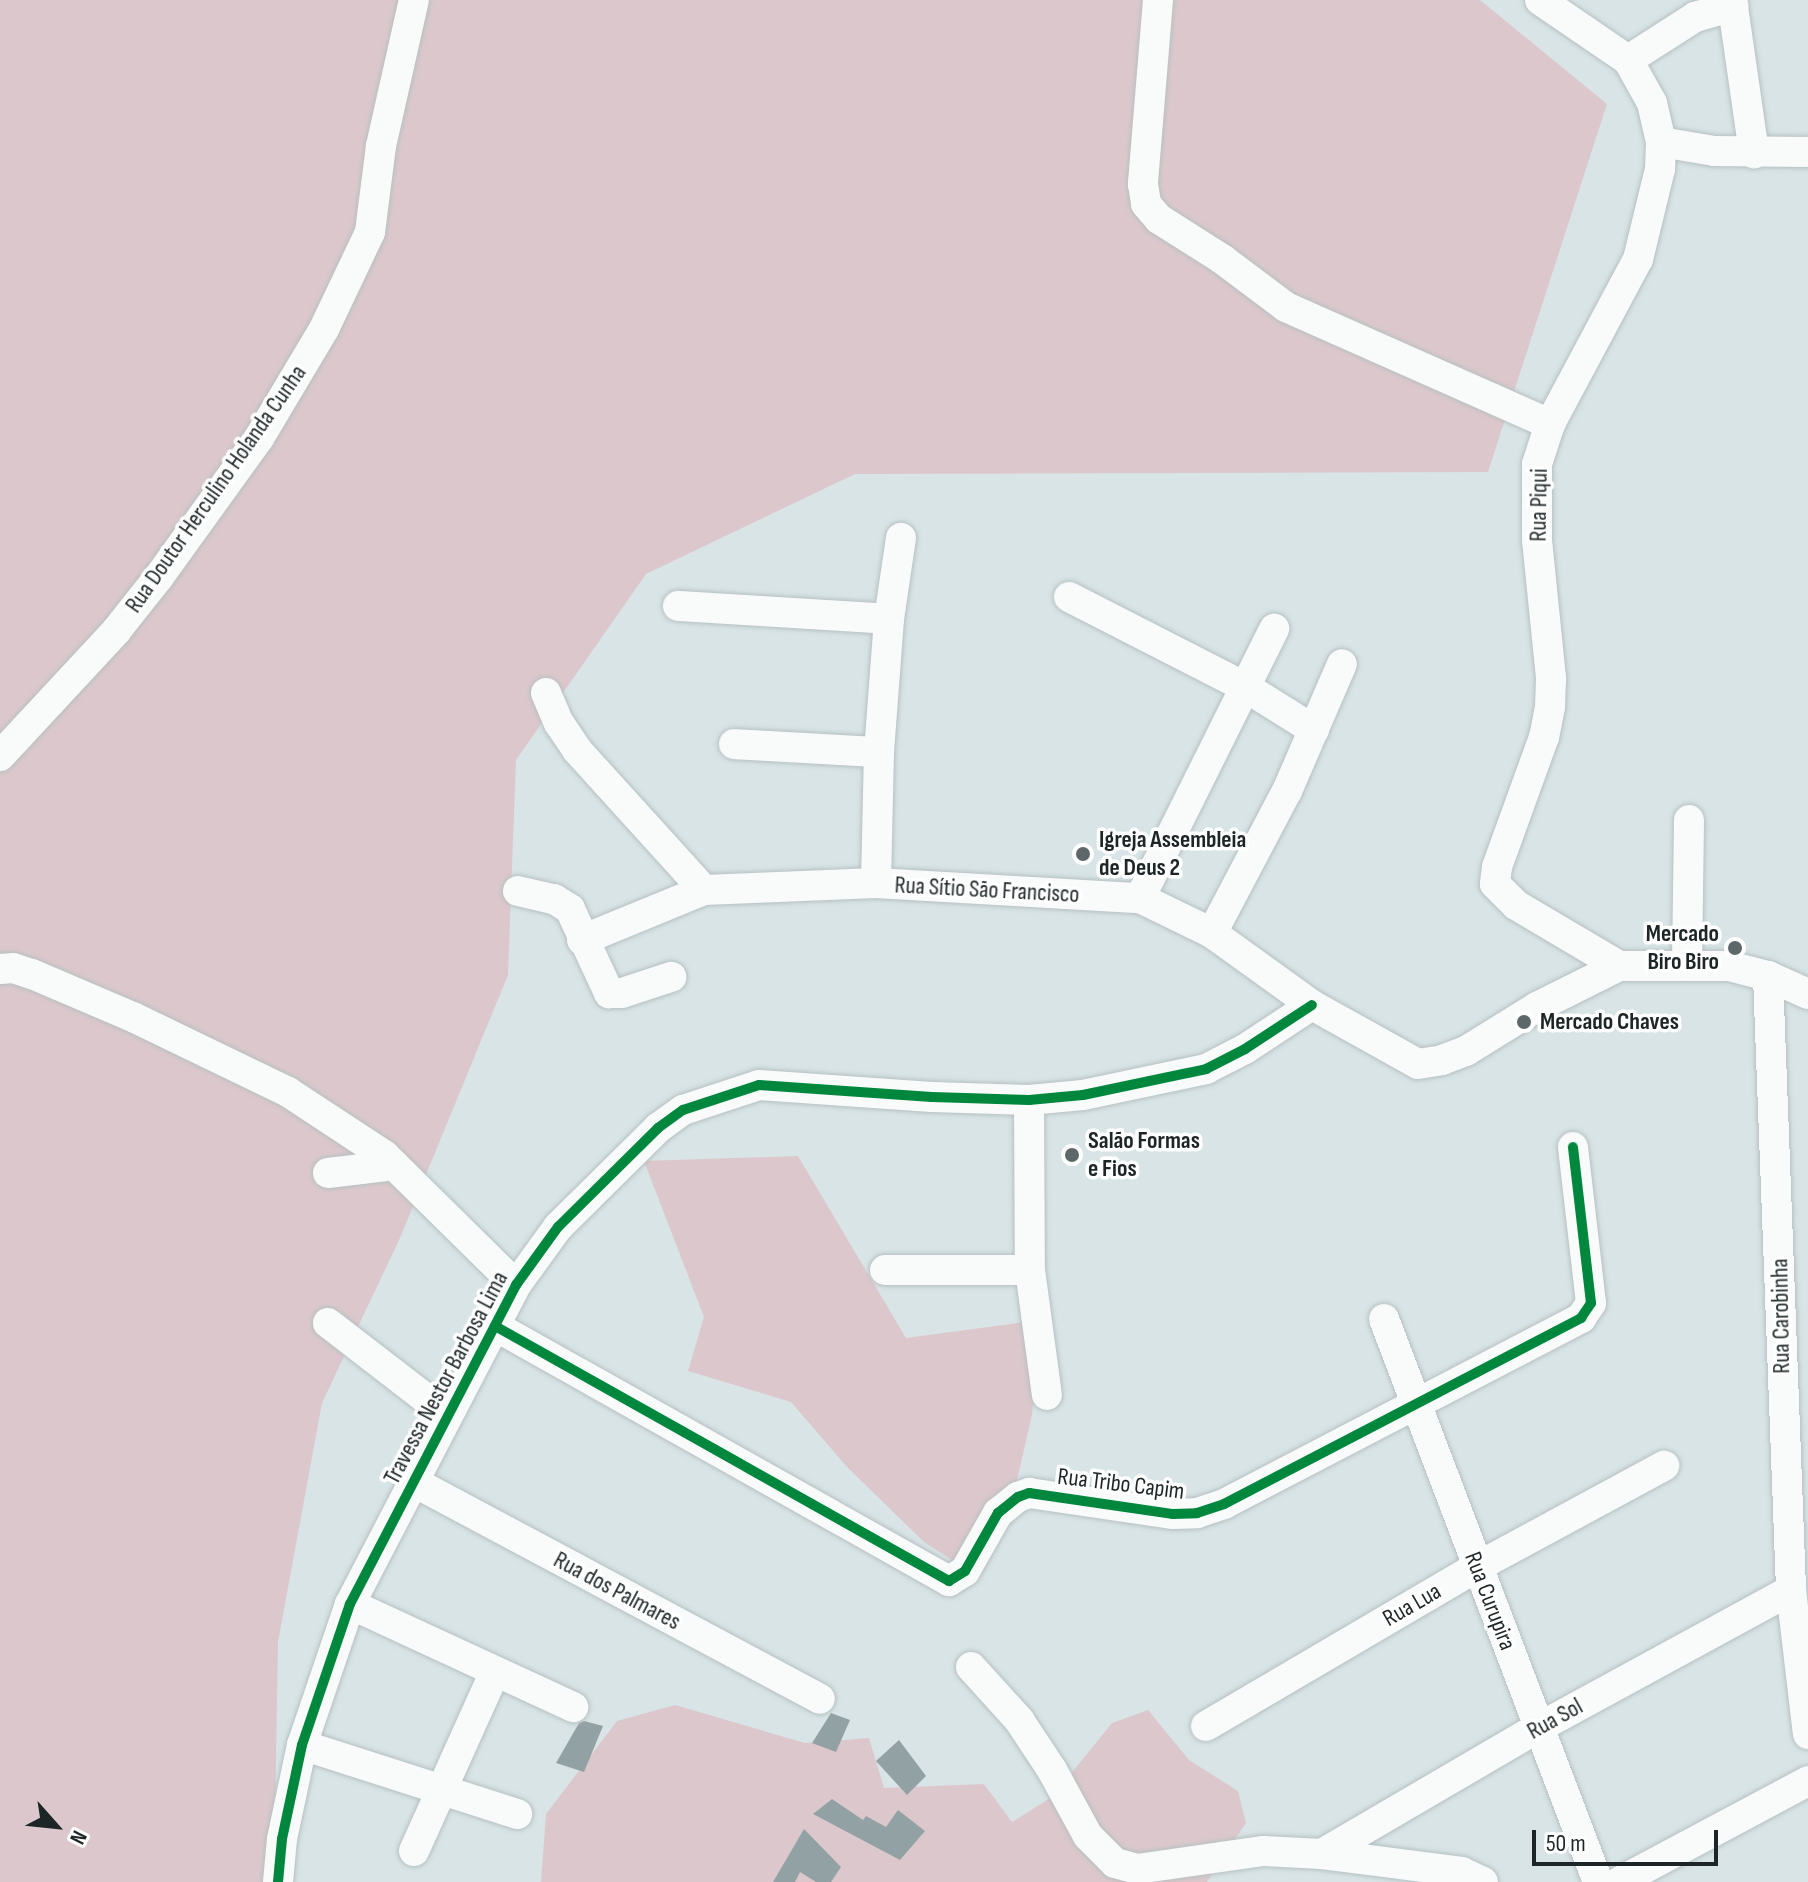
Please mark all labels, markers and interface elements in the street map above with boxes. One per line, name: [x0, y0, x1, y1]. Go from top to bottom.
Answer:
street label: Rua Doutor Herculino Holanda Cunha: [119, 360, 313, 618]
street label: Rua Piqui: [1524, 468, 1554, 542]
place label: Igreja Assembleia de Deus 2: [1099, 826, 1246, 882]
marker: Igreja Assembleia de Deus 2: [1074, 845, 1092, 863]
street label: Rua Sítio São Francisco: [894, 871, 1080, 909]
place label: Mercado Biro Biro: [1646, 920, 1719, 976]
marker: Mercado Biro Biro: [1726, 939, 1744, 957]
place label: Mercado Chaves: [1540, 1008, 1679, 1036]
marker: Mercado Chaves: [1515, 1013, 1533, 1031]
place label: Salão Formas e Fios: [1088, 1127, 1200, 1183]
marker: Salão Formas e Fios: [1063, 1146, 1081, 1164]
street label: Rua Carobinha: [1766, 1258, 1796, 1374]
street label: Travessa Nestor Barbosa Lima: [378, 1267, 514, 1489]
street label: Rua Tribo Capim: [1056, 1462, 1186, 1506]
street label: Rua dos Palmares: [549, 1546, 685, 1636]
street label: Rua Curupira: [1458, 1548, 1522, 1654]
street label: Rua Lua: [1378, 1577, 1446, 1633]
street label: Rua Sol: [1522, 1692, 1588, 1746]
north arrow: [16, 1786, 96, 1866]
scale bar: [1536, 1814, 1722, 1864]
text: N: [63, 1826, 93, 1848]
text: 50 m: [1546, 1829, 1586, 1858]

